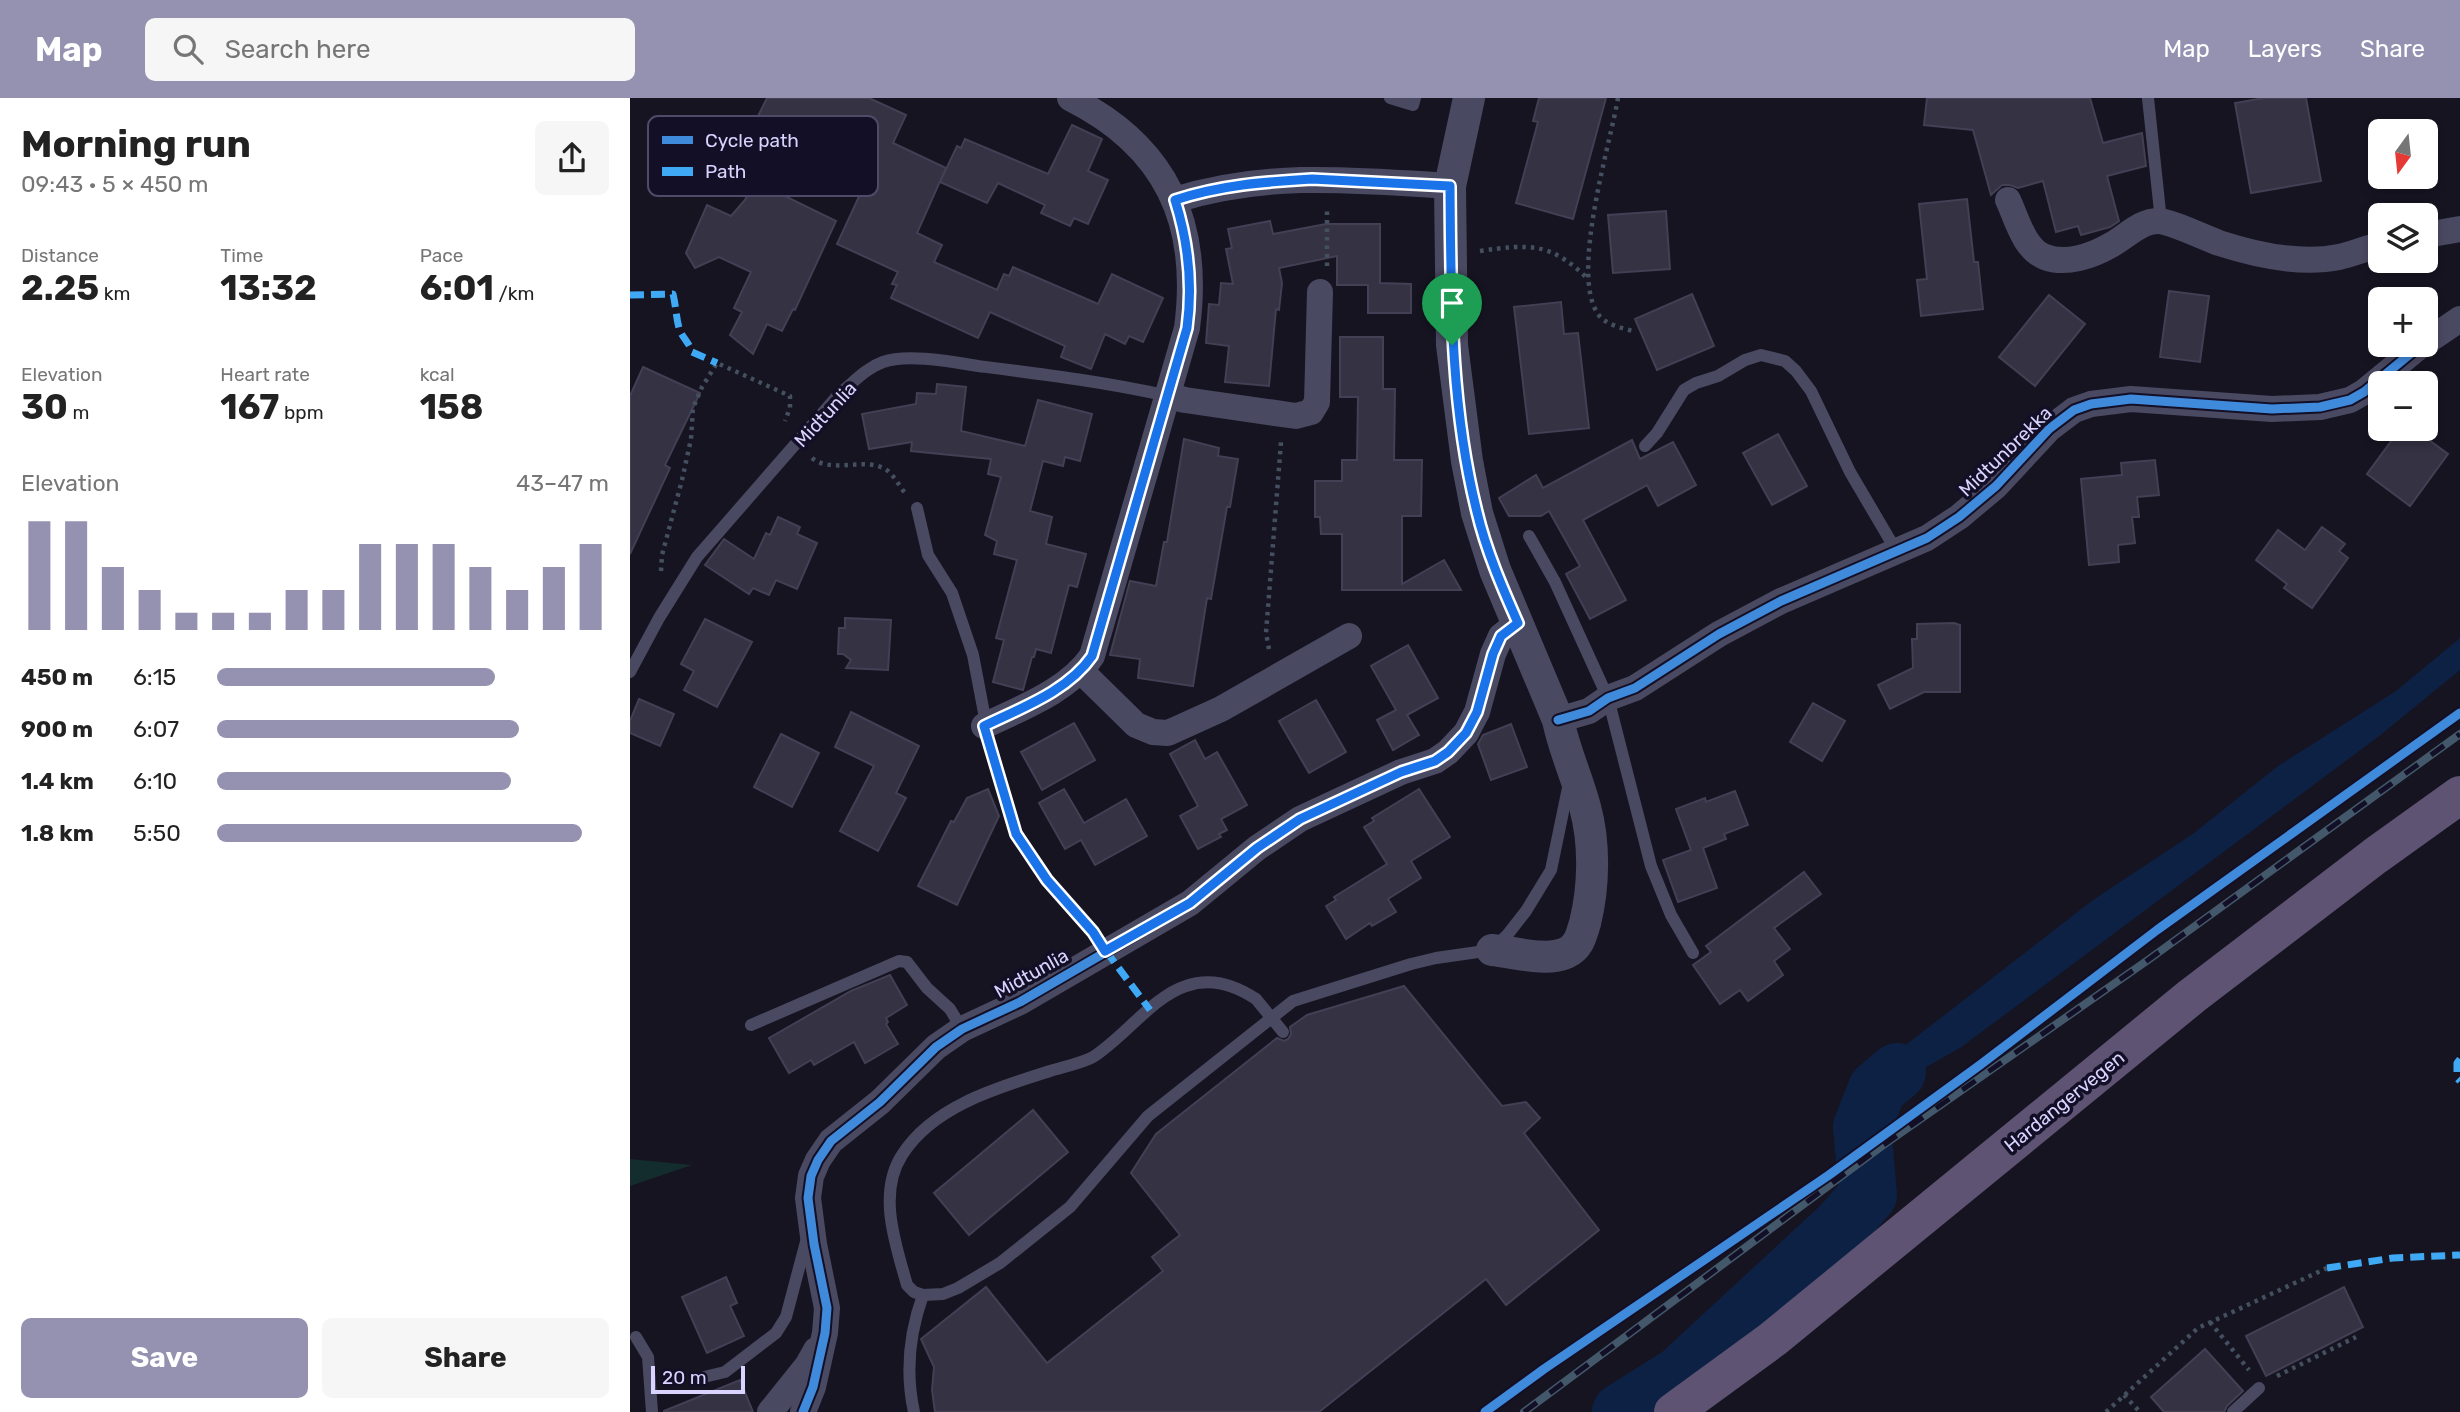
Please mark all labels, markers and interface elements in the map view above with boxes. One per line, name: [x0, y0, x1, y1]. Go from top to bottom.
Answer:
search box: [145, 18, 635, 81]
text: Map: [35, 30, 103, 69]
icon: search: [169, 30, 207, 68]
text: Search here: [225, 34, 370, 65]
text: Map: [2163, 35, 2210, 63]
text: Layers: [2248, 35, 2322, 63]
text: Share: [2360, 35, 2425, 63]
legend: [648, 116, 878, 196]
north arrow: [2368, 119, 2438, 189]
map controls: [2368, 119, 2438, 441]
text: Morning run: [21, 121, 251, 167]
button: share: [535, 121, 609, 195]
text: Cycle path: [705, 129, 799, 152]
text: Path: [705, 160, 746, 183]
text: 09:43 · 5 × 450 m: [21, 170, 209, 198]
button: layers: [2368, 203, 2438, 273]
text: Distance: [21, 244, 99, 267]
text: Time: [220, 244, 263, 267]
text: Pace: [420, 244, 463, 267]
text: 2.25: [21, 267, 99, 309]
text: 13:32: [220, 267, 317, 309]
text: 6:01: [420, 267, 494, 309]
pin: [1422, 273, 1482, 345]
text: km: [99, 282, 130, 305]
text: /km: [494, 282, 534, 305]
icon: arrive: [1433, 284, 1471, 322]
button: +: [2368, 287, 2438, 357]
text: Elevation: [21, 363, 102, 386]
text: Heart rate: [220, 363, 310, 386]
text: kcal: [420, 363, 455, 386]
button: −: [2368, 371, 2438, 441]
street label: Midtunlia: [789, 377, 861, 452]
text: 30: [21, 386, 68, 428]
text: 167: [220, 386, 279, 428]
text: 158: [420, 386, 483, 428]
text: m: [68, 401, 89, 424]
text: bpm: [279, 401, 324, 424]
street label: Midtunbrekka: [1954, 401, 2057, 501]
text: Elevation: [21, 469, 120, 497]
text: 43–47 m: [516, 469, 609, 497]
text: 450 m: [21, 663, 93, 691]
text: 6:15: [133, 663, 176, 691]
text: 900 m: [21, 715, 93, 743]
text: 6:07: [133, 715, 179, 743]
text: 1.4 km: [21, 767, 94, 795]
text: 6:10: [133, 767, 177, 795]
text: 1.8 km: [21, 819, 94, 847]
text: 5:50: [133, 819, 181, 847]
street label: Midtunlia: [990, 944, 1072, 1003]
street label: Hardangervegen: [2000, 1046, 2129, 1157]
button: Save: [21, 1318, 308, 1398]
button: Share: [322, 1318, 609, 1398]
scale bar: [651, 1363, 746, 1395]
text: 20 m: [662, 1366, 707, 1389]

